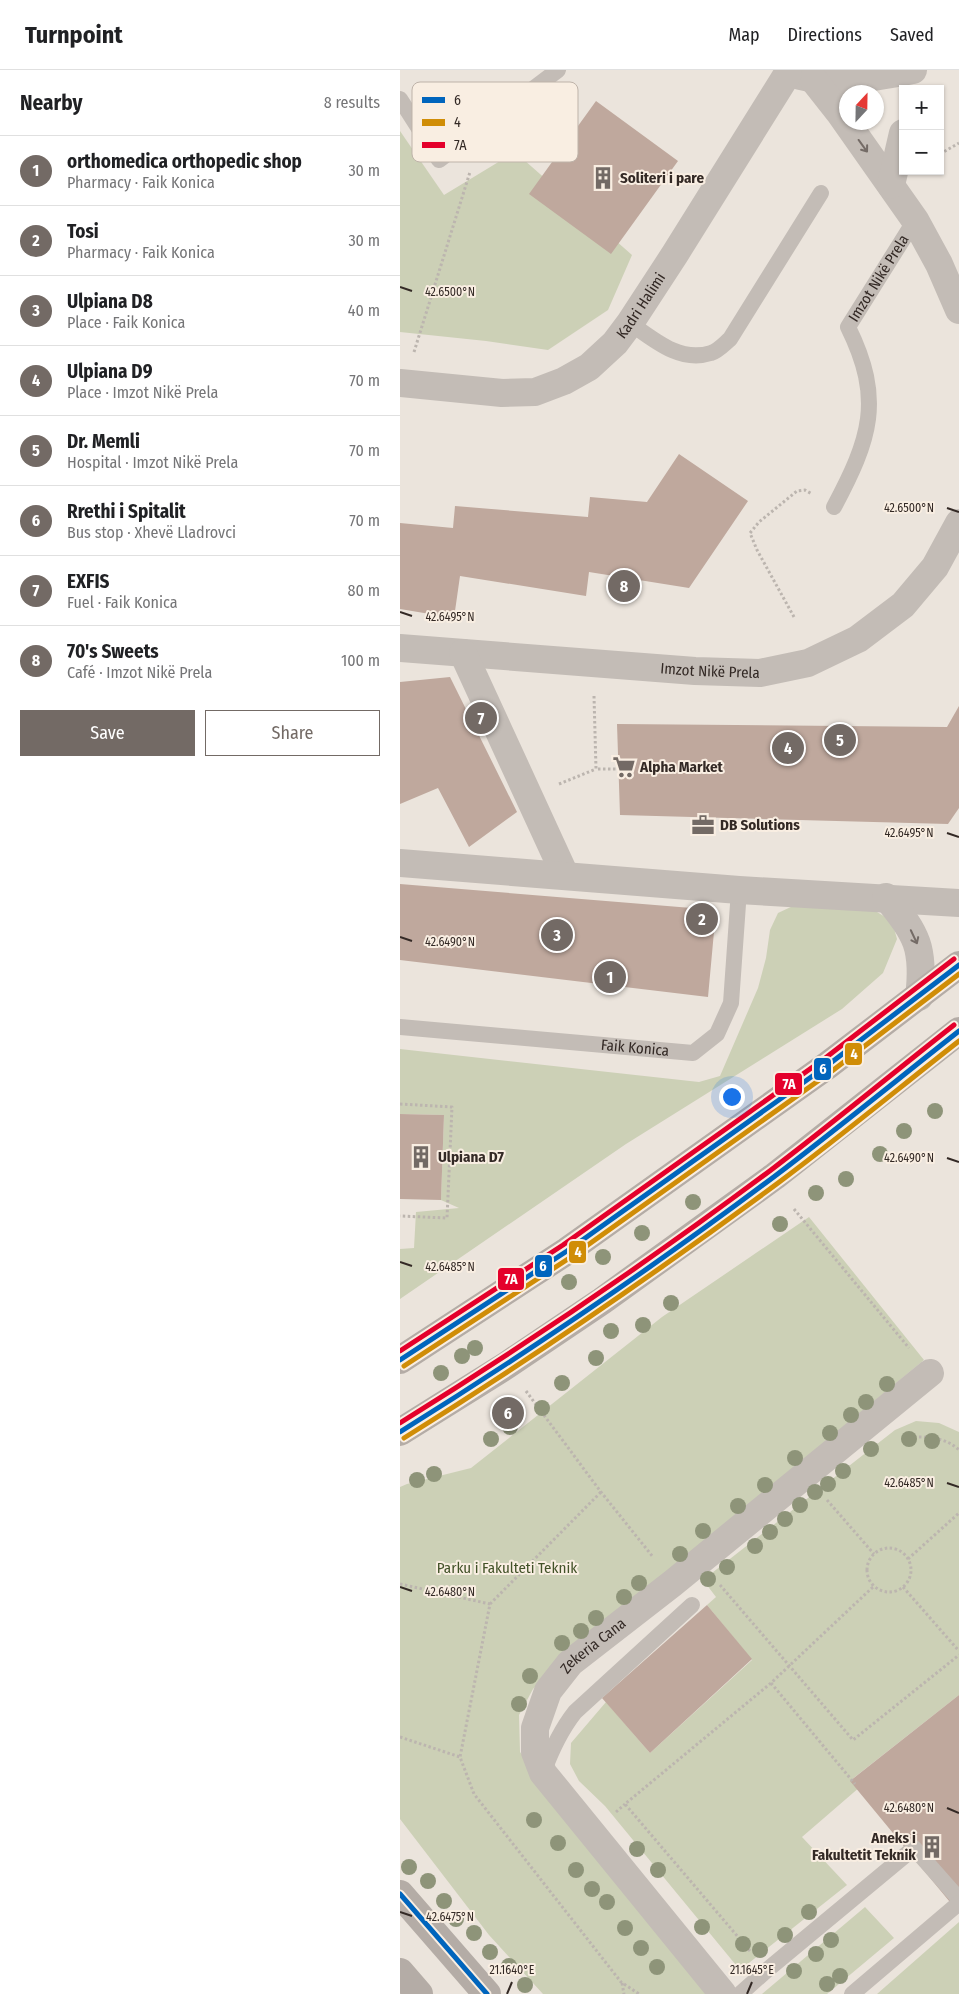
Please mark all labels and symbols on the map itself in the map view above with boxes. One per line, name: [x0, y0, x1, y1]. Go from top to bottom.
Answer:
legend: [412, 82, 578, 162]
north arrow: [839, 85, 884, 130]
text: 6: [454, 92, 461, 109]
text: 4: [454, 114, 461, 131]
text: 7A: [454, 137, 467, 154]
one-way arrow: [858, 139, 869, 152]
building icon: Soliteri i pare: [590, 165, 616, 191]
place label: Soliteri i pare: [620, 169, 704, 187]
street label: Imzot Nikë Prela: [845, 231, 913, 325]
street label: Kadri Halimi: [613, 269, 669, 342]
text: 42.6500°N: [425, 285, 475, 299]
text: 42.6500°N: [884, 501, 934, 515]
pin: 8: [608, 567, 640, 605]
text: 42.6495°N: [425, 610, 475, 624]
street label: Imzot Nikë Prela: [660, 659, 760, 682]
pin: 7: [465, 699, 497, 737]
pin: 5: [824, 721, 856, 759]
pin: 4: [772, 729, 804, 767]
supermarket icon: Alpha Market: [611, 754, 637, 780]
place label: Alpha Market: [639, 758, 724, 776]
office icon: DB Solutions: [690, 812, 716, 838]
place label: DB Solutions: [720, 816, 800, 834]
text: 42.6495°N: [884, 826, 934, 840]
pin: 2: [686, 900, 718, 938]
pin: 3: [541, 916, 573, 954]
one-way arrow: [909, 929, 919, 944]
text: 42.6490°N: [425, 935, 475, 949]
pin: 1: [594, 958, 626, 996]
street label: Faik Konica: [600, 1036, 670, 1060]
line badge: 4: [844, 1042, 863, 1066]
text: 4: [850, 1046, 858, 1063]
line badge: 6: [813, 1057, 832, 1081]
text: 6: [819, 1061, 827, 1078]
line badge: 7A: [774, 1072, 803, 1096]
text: 7A: [782, 1076, 796, 1093]
your location: [719, 1084, 745, 1110]
building icon: Ulpiana D7: [408, 1144, 434, 1170]
place label: Ulpiana D7: [438, 1148, 504, 1166]
text: 42.6490°N: [884, 1151, 934, 1165]
line badge: 4: [568, 1240, 587, 1264]
text: 4: [574, 1244, 582, 1261]
line badge: 6: [534, 1254, 553, 1278]
text: 6: [539, 1258, 547, 1275]
text: 42.6485°N: [425, 1260, 475, 1274]
line badge: 7A: [497, 1267, 525, 1291]
text: 7A: [504, 1271, 518, 1288]
pin: 6: [492, 1394, 524, 1432]
text: 42.6485°N: [884, 1476, 934, 1490]
park label: Parku i Fakulteti Teknik: [437, 1559, 577, 1577]
text: 42.6480°N: [425, 1585, 475, 1599]
street label: Zekeria Cana: [556, 1614, 629, 1677]
text: 42.6480°N: [884, 1801, 934, 1815]
place label: Aneks i Fakultetit Teknik: [812, 1829, 916, 1864]
building icon: Aneks i Fakultetit Teknik: [919, 1834, 945, 1860]
text: 42.6475°N: [426, 1910, 474, 1924]
text: 21.1640°E: [489, 1963, 535, 1977]
text: 21.1645°E: [730, 1963, 774, 1977]

